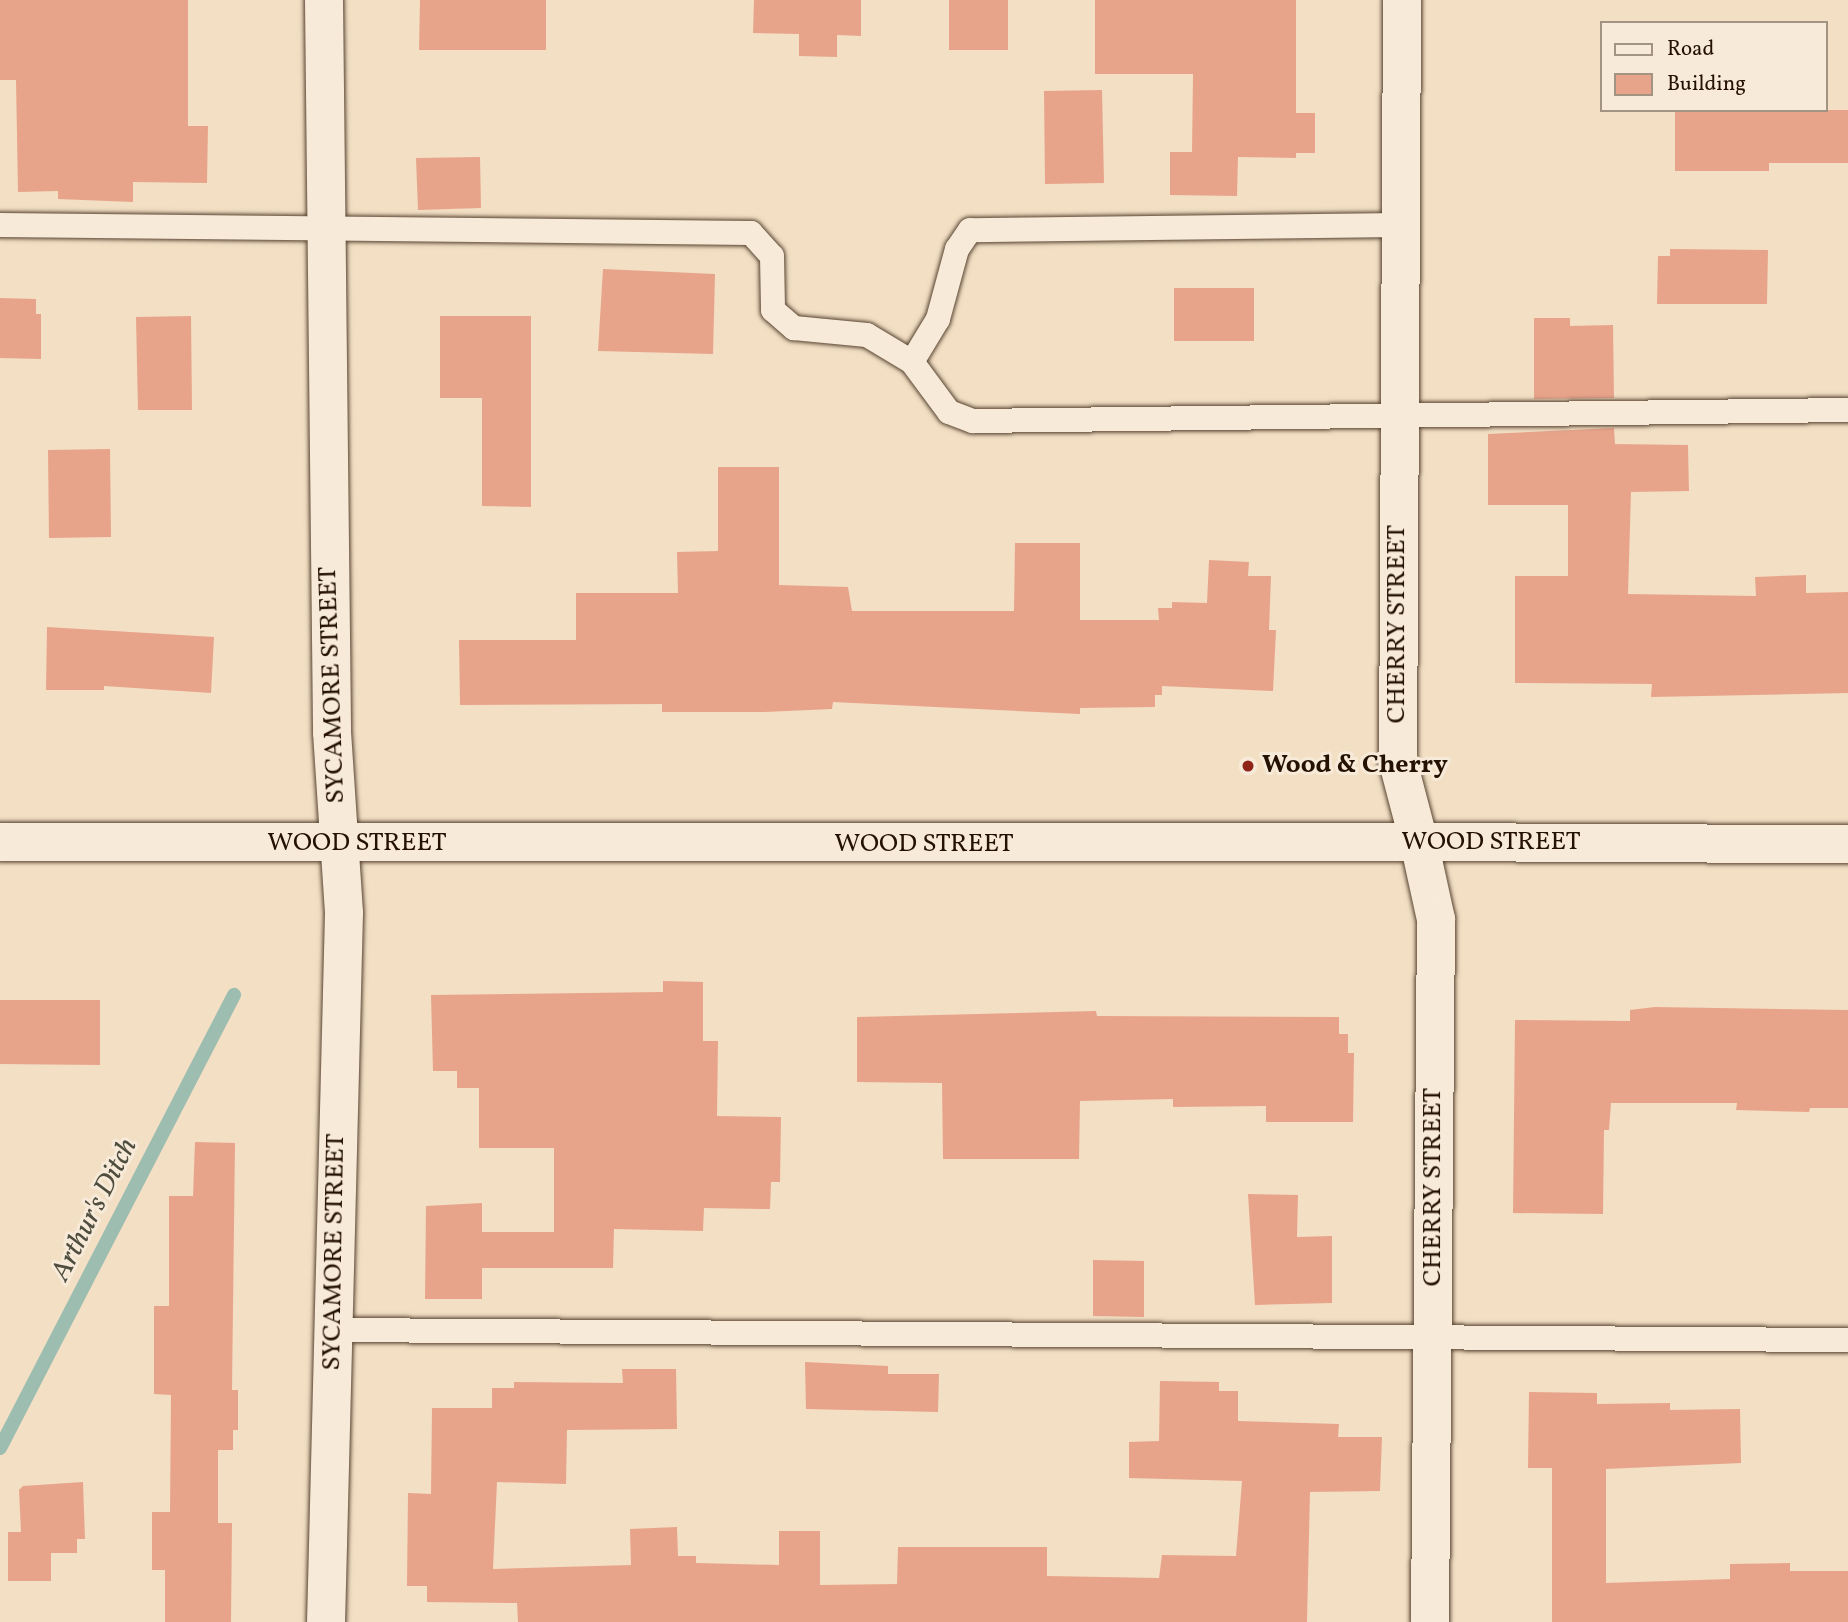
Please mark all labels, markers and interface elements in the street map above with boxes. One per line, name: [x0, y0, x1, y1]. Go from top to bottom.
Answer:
legend: [1600, 21, 1827, 112]
text: Road: [1667, 35, 1714, 64]
text: Building: [1667, 70, 1746, 99]
street label: CHERRY STREET: [1382, 524, 1414, 724]
street label: SYCAMORE STREET: [313, 566, 353, 804]
place label: Wood & Cherry: [1262, 750, 1448, 782]
marker: Wood & Cherry: [1240, 758, 1256, 774]
street label: WOOD STREET: [1401, 827, 1581, 859]
street label: WOOD STREET: [267, 828, 447, 860]
street label: WOOD STREET: [834, 829, 1014, 861]
street label: CHERRY STREET: [1418, 1087, 1450, 1287]
water label: Arthur's Ditch: [45, 1133, 145, 1287]
street label: SYCAMORE STREET: [317, 1133, 353, 1371]

